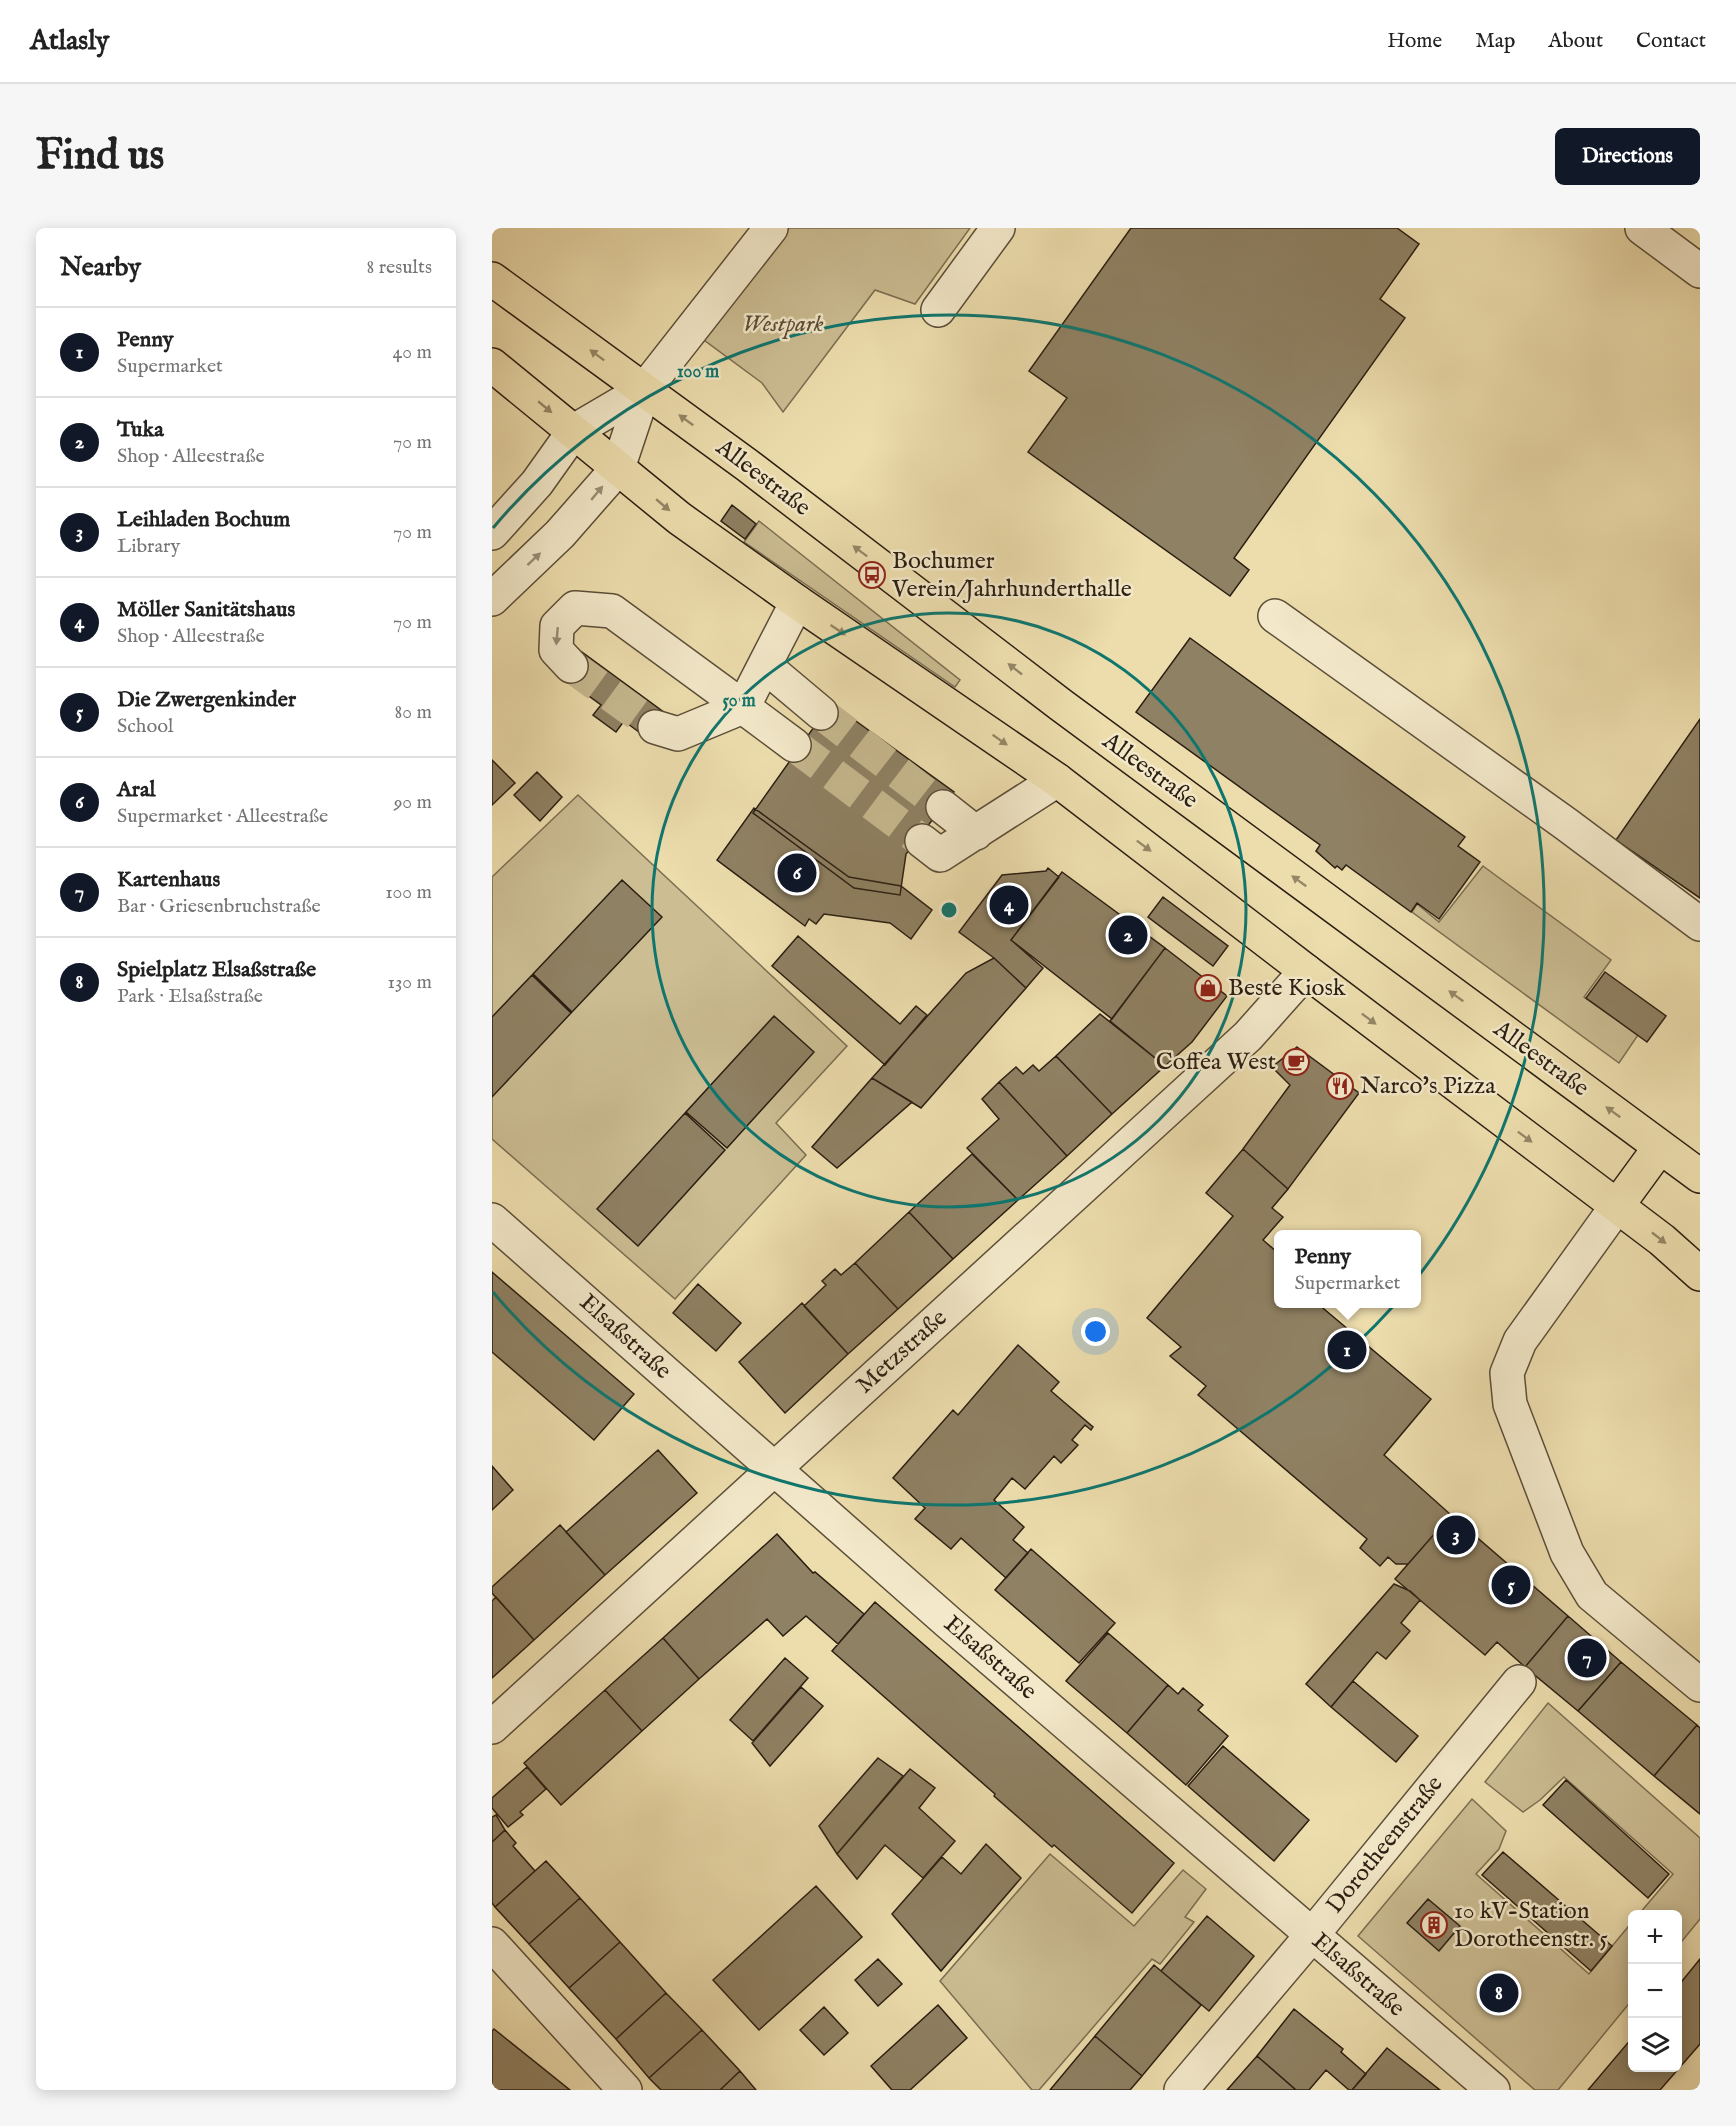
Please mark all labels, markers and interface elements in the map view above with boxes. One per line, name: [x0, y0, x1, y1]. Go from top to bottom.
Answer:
text: Atlasly: [30, 24, 109, 59]
text: Home: [1387, 28, 1442, 55]
text: Map: [1475, 28, 1515, 55]
text: About: [1548, 28, 1603, 55]
text: Contact: [1636, 28, 1706, 55]
button: Directions: [1555, 128, 1700, 185]
text: Find us: [36, 130, 164, 183]
text: Nearby: [60, 251, 141, 284]
text: 8 results: [366, 255, 432, 280]
park label: Westpark: [742, 309, 824, 340]
text: Penny: [117, 326, 174, 354]
text: 1: [76, 340, 83, 365]
text: 40 m: [393, 340, 432, 365]
one-way arrow: [589, 349, 605, 362]
text: Supermarket: [117, 354, 223, 379]
text: 100 m: [677, 361, 719, 384]
one-way arrow: [537, 401, 553, 414]
one-way arrow: [678, 415, 693, 427]
text: Tuka: [117, 416, 164, 444]
text: 2: [75, 430, 84, 455]
text: 70 m: [393, 430, 432, 455]
street label: Alleestraße: [709, 432, 816, 524]
text: Shop · Alleestraße: [117, 444, 265, 469]
one-way arrow: [590, 485, 603, 501]
one-way arrow: [655, 498, 670, 511]
text: Leihladen Bochum: [117, 506, 290, 534]
text: 3: [76, 520, 83, 545]
text: 70 m: [393, 520, 432, 545]
text: Library: [117, 534, 180, 559]
one-way arrow: [852, 544, 868, 557]
place label: Bochumer Verein/Jahrhunderthalle: [891, 546, 1132, 605]
one-way arrow: [526, 553, 541, 566]
bus stop icon: Bochumer Verein/Jahrhunderthalle: [857, 560, 887, 590]
text: Möller Sanitätshaus: [117, 596, 295, 624]
text: 4: [75, 610, 84, 635]
text: 70 m: [393, 610, 432, 635]
text: Shop · Alleestraße: [117, 624, 265, 649]
one-way arrow: [830, 624, 846, 636]
one-way arrow: [552, 627, 562, 646]
one-way arrow: [1007, 663, 1023, 675]
text: Die Zwergenkinder: [117, 686, 296, 714]
text: 50 m: [722, 690, 756, 713]
text: 5: [76, 700, 83, 725]
text: 80 m: [395, 700, 432, 725]
text: School: [117, 714, 173, 739]
street label: Alleestraße: [1095, 725, 1204, 816]
one-way arrow: [991, 734, 1007, 746]
text: Aral: [117, 776, 155, 804]
text: 6: [75, 790, 84, 815]
text: 90 m: [394, 790, 432, 815]
text: Supermarket · Alleestraße: [117, 804, 328, 829]
one-way arrow: [1136, 840, 1151, 852]
pin: 6: [778, 850, 816, 896]
text: Kartenhaus: [117, 866, 220, 894]
one-way arrow: [1292, 875, 1307, 887]
text: 7: [75, 880, 84, 905]
text: 100 m: [385, 880, 432, 905]
pin: 4: [990, 882, 1028, 928]
text: Bar · Griesenbruchstraße: [117, 894, 321, 919]
centre of rings: [939, 900, 959, 920]
pin: 2: [1108, 912, 1148, 958]
text: Spielplatz Elsaßstraße: [117, 956, 316, 984]
text: 8: [76, 970, 83, 995]
text: 130 m: [387, 970, 432, 995]
shop icon: Beste Kiosk: [1193, 973, 1223, 1003]
place label: Beste Kiosk: [1228, 973, 1346, 1004]
text: Park · Elsaßstraße: [117, 984, 263, 1009]
one-way arrow: [1449, 991, 1464, 1003]
one-way arrow: [1361, 1013, 1377, 1026]
street label: Alleestraße: [1486, 1013, 1595, 1104]
place label: Coffea West: [1156, 1047, 1276, 1078]
cafe icon: Coffea West: [1281, 1047, 1311, 1077]
restaurant icon: Narco's Pizza: [1325, 1071, 1355, 1101]
place label: Narco's Pizza: [1360, 1071, 1496, 1102]
one-way arrow: [1605, 1106, 1621, 1118]
one-way arrow: [1516, 1131, 1532, 1143]
popup: [1274, 1230, 1421, 1308]
one-way arrow: [1651, 1232, 1667, 1245]
text: Penny: [1295, 1243, 1351, 1271]
text: Supermarket: [1295, 1271, 1400, 1296]
street label: Elsaßstraße: [572, 1287, 678, 1387]
street label: Metzstraße: [850, 1303, 954, 1401]
your location: [1081, 1317, 1110, 1346]
pin: 1: [1328, 1328, 1366, 1372]
pin: 3: [1436, 1512, 1476, 1558]
pin: 5: [1492, 1562, 1530, 1608]
street label: Elsaßstraße: [937, 1609, 1043, 1707]
pin: 7: [1568, 1636, 1606, 1680]
street label: Dorotheenstraße: [1320, 1770, 1450, 1920]
place label: 10 kV-Station Dorotheenstr. 5: [1454, 1896, 1608, 1955]
building icon: 10 kV-Station Dorotheenstr. 5: [1419, 1910, 1449, 1940]
map controls: [1628, 1910, 1682, 2072]
button: +: [1628, 1910, 1682, 1964]
street label: Elsaßstraße: [1305, 1926, 1411, 2024]
button: −: [1628, 1964, 1682, 2018]
pin: 8: [1480, 1970, 1518, 2016]
button: layers: [1628, 2018, 1682, 2072]

